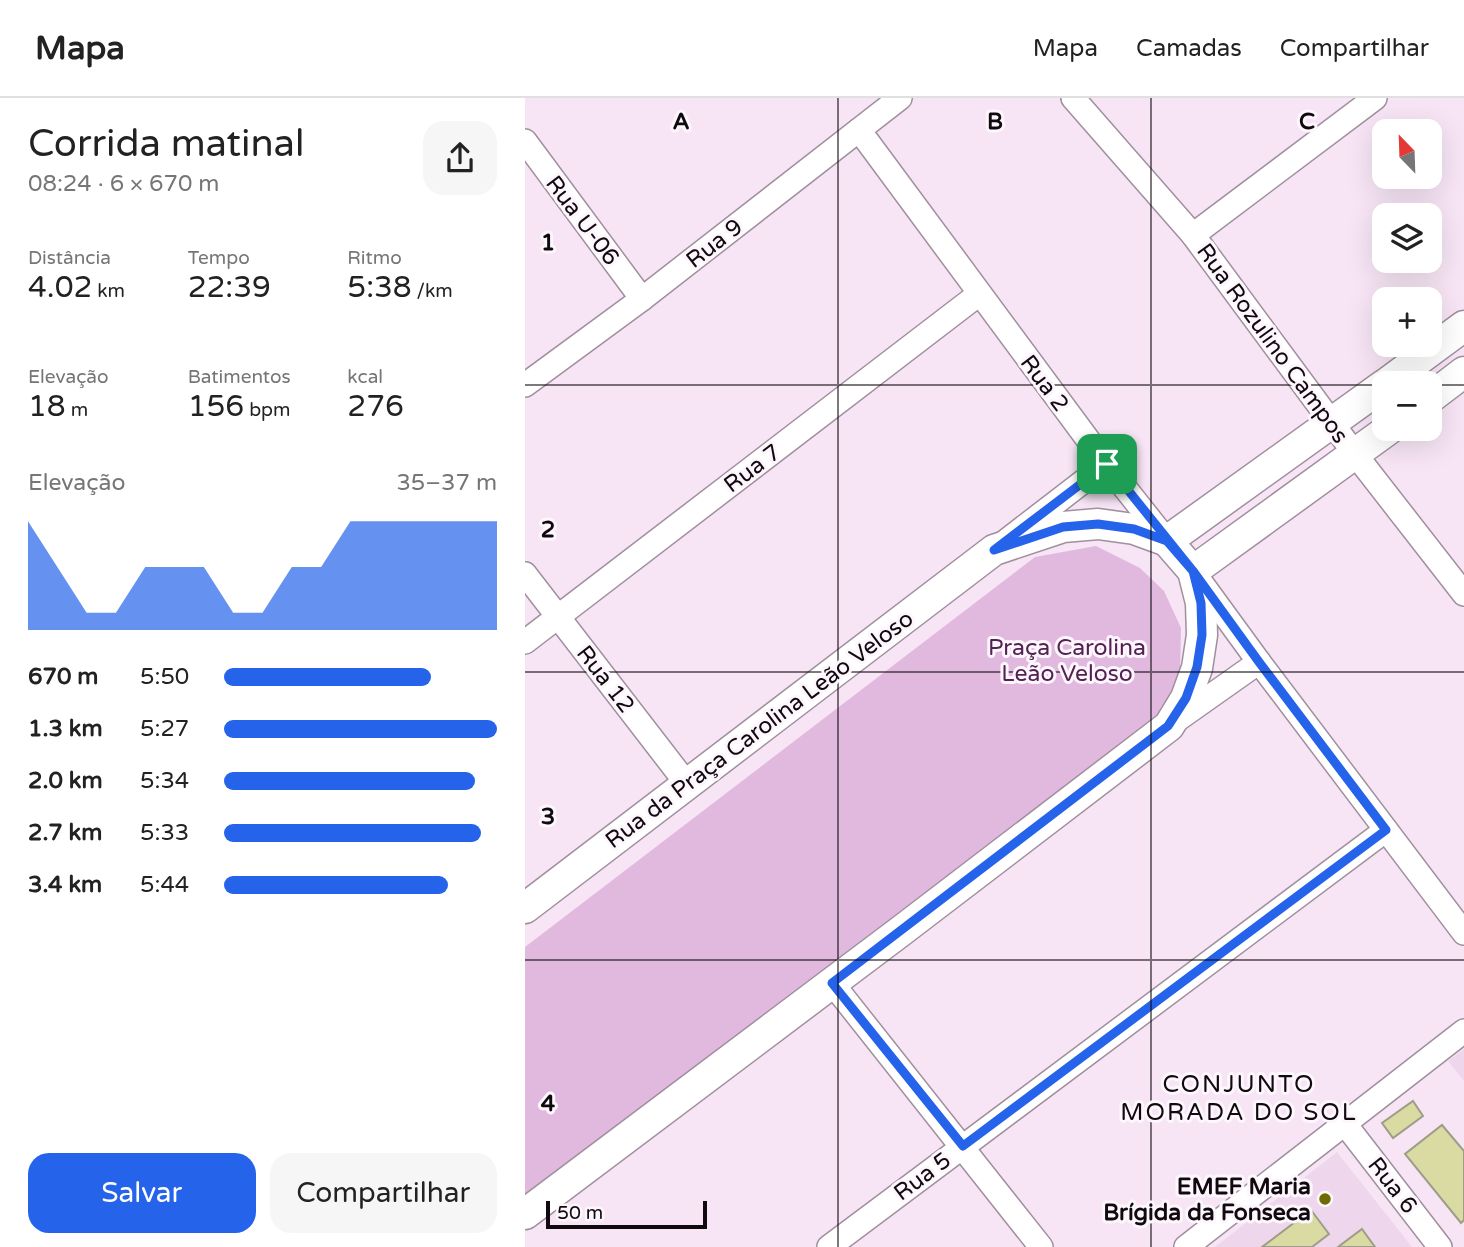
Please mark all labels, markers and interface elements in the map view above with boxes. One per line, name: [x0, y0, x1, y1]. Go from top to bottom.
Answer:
text: Mapa: [35, 29, 125, 68]
text: Mapa: [1033, 34, 1098, 63]
text: Camadas: [1136, 34, 1242, 63]
text: Compartilhar: [1280, 34, 1429, 63]
text: A: [672, 108, 690, 136]
text: B: [987, 108, 1003, 136]
text: C: [1299, 108, 1315, 136]
north arrow: [1372, 119, 1442, 189]
map controls: [1372, 119, 1442, 441]
text: Corrida matinal: [28, 121, 304, 167]
button: share: [423, 121, 497, 195]
text: 08:24 · 6 × 670 m: [28, 170, 219, 198]
street label: Rua U-06: [539, 170, 625, 271]
button: layers: [1372, 203, 1442, 273]
street label: Rua 9: [681, 213, 748, 274]
text: 1: [541, 229, 555, 257]
street label: Rua Rozulino Campos: [1190, 238, 1354, 449]
text: Distância: [28, 247, 111, 269]
text: Tempo: [188, 247, 250, 269]
text: Ritmo: [347, 247, 402, 269]
text: 4.02: [28, 269, 92, 306]
text: 22:39: [188, 269, 271, 306]
text: 5:38: [347, 269, 412, 306]
text: km: [92, 280, 125, 302]
text: /km: [412, 280, 453, 302]
button: +: [1372, 287, 1442, 357]
street label: Rua 2: [1014, 350, 1075, 417]
text: Elevação: [28, 366, 109, 388]
text: Batimentos: [188, 366, 291, 388]
text: kcal: [347, 366, 383, 388]
button: −: [1372, 371, 1442, 441]
text: 18: [28, 388, 66, 425]
text: 156: [188, 388, 244, 425]
text: 276: [347, 388, 404, 425]
text: m: [66, 399, 88, 421]
text: bpm: [244, 399, 291, 421]
pin: [1077, 434, 1137, 494]
street label: Rua 7: [719, 438, 786, 499]
icon: arrive: [1088, 445, 1126, 483]
text: Elevação: [28, 469, 125, 497]
text: 35–37 m: [396, 469, 497, 497]
text: 2: [541, 516, 555, 544]
street label: Rua da Praça Carolina Leão Veloso: [600, 605, 919, 855]
park label: Praça Carolina Leão Veloso: [988, 634, 1146, 688]
street label: Rua 12: [570, 640, 640, 719]
text: 670 m: [28, 663, 98, 691]
text: 5:50: [140, 663, 189, 691]
text: 1.3 km: [28, 715, 103, 743]
text: 5:27: [140, 715, 189, 743]
text: 2.0 km: [28, 767, 103, 795]
text: 5:34: [140, 767, 189, 795]
text: 3: [541, 803, 555, 831]
text: 2.7 km: [28, 819, 102, 847]
text: 5:33: [140, 819, 189, 847]
text: 3.4 km: [28, 871, 102, 899]
text: 5:44: [140, 871, 189, 899]
district label: CONJUNTO MORADA DO SOL: [1120, 1070, 1358, 1127]
text: 4: [541, 1090, 556, 1118]
street label: Rua 5: [889, 1146, 956, 1207]
street label: Rua 6: [1362, 1152, 1423, 1219]
button: Salvar: [28, 1153, 256, 1233]
button: Compartilhar: [270, 1153, 497, 1233]
place label: EMEF Maria Brígida da Fonseca: [1103, 1173, 1311, 1227]
marker: EMEF Maria Brígida da Fonseca: [1317, 1191, 1333, 1207]
scale bar: [546, 1198, 707, 1230]
text: 50 m: [557, 1202, 603, 1224]

